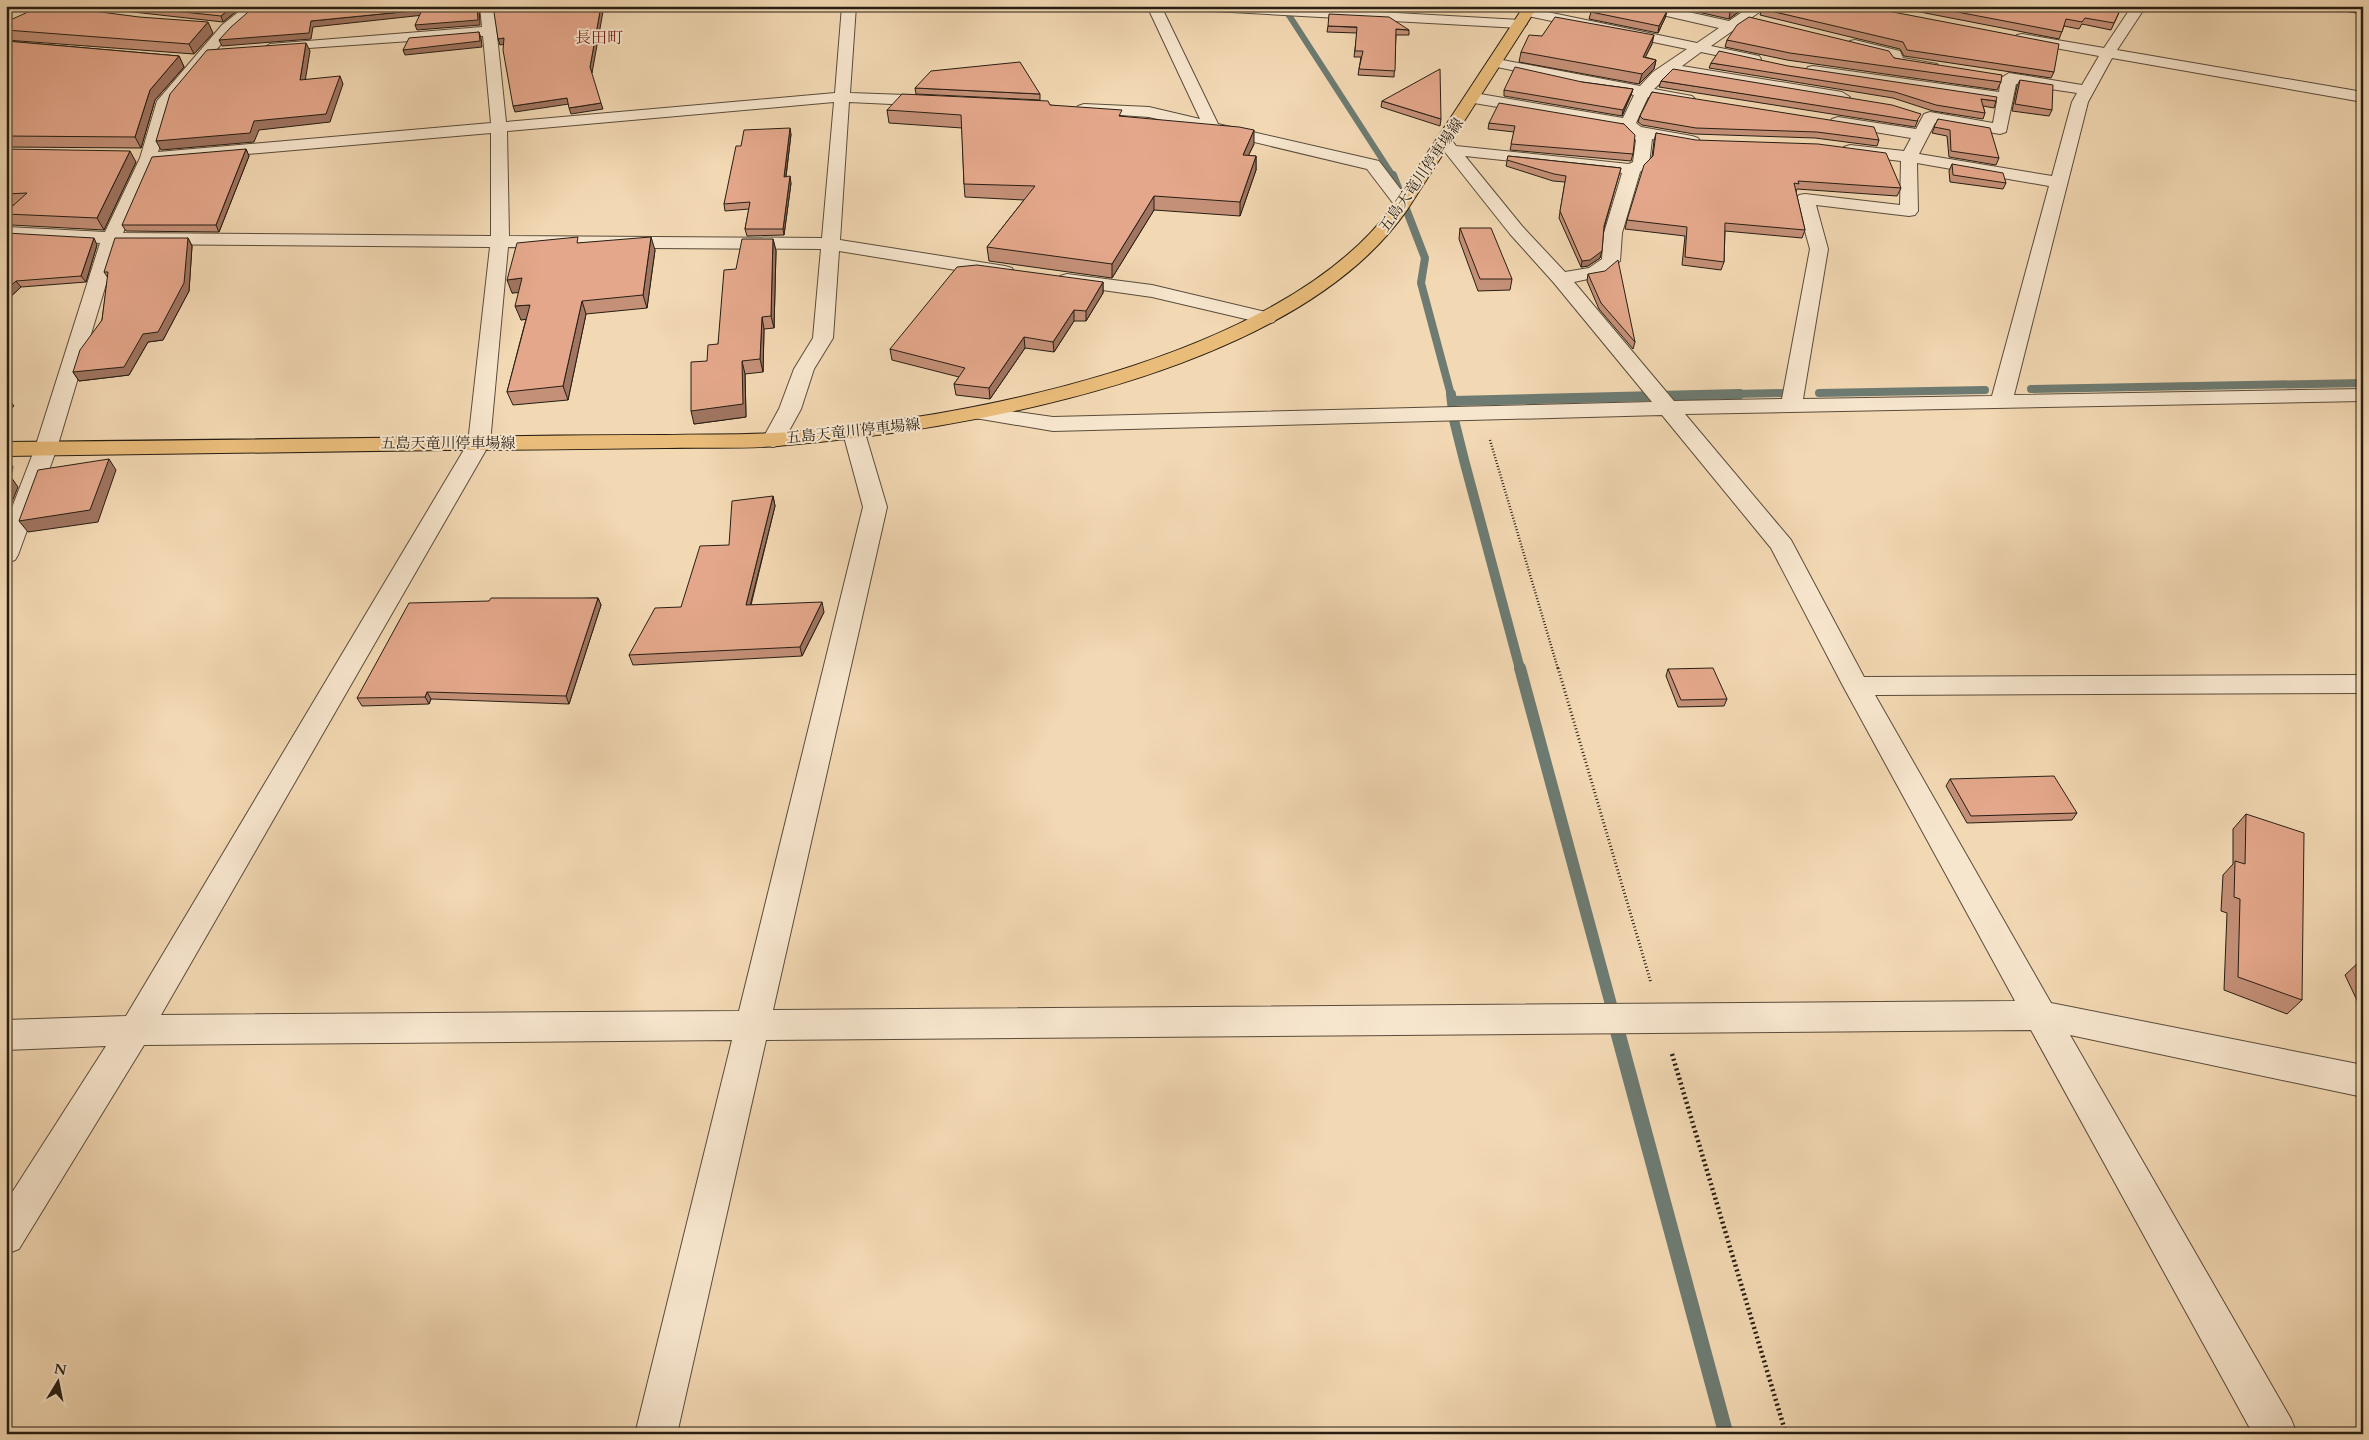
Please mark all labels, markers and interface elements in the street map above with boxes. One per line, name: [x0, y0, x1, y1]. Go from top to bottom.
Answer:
district label: 長田町: [575, 27, 623, 49]
street label: 五島天竜川停車場線: [1374, 114, 1468, 236]
street label: 五島天竜川停車場線: [785, 414, 921, 448]
street label: 五島天竜川停車場線: [380, 433, 516, 453]
north arrow: [32, 1358, 82, 1408]
text: N: [53, 1359, 68, 1380]

